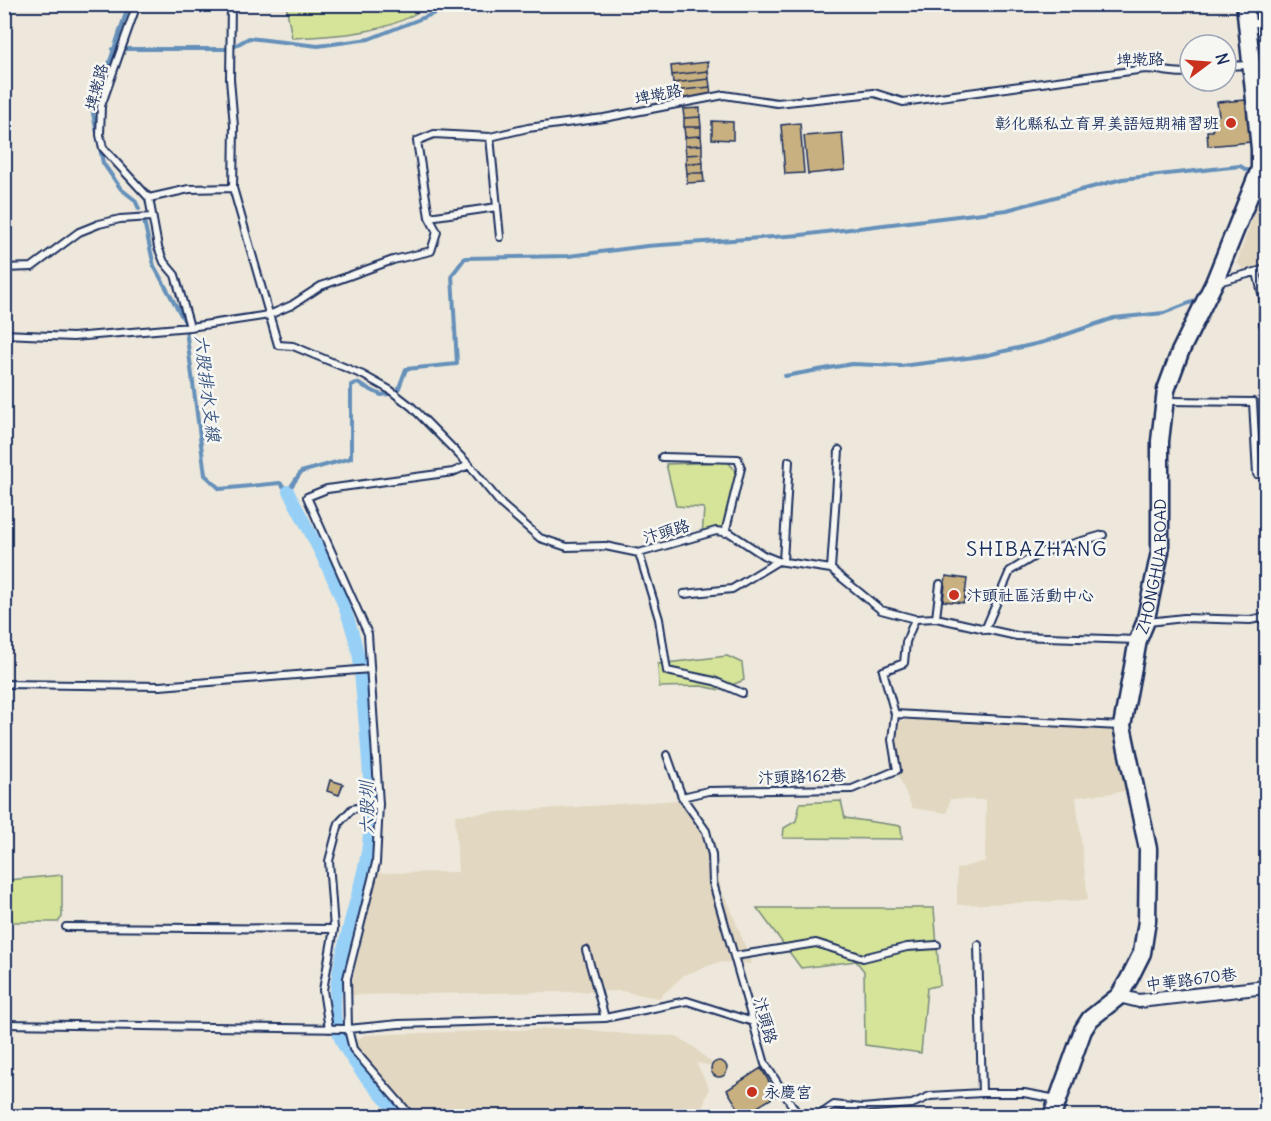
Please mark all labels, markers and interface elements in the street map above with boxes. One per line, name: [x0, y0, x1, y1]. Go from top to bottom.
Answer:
north arrow: [1178, 33, 1238, 93]
street label: 埤墘路: [1116, 48, 1164, 70]
text: N: [1211, 51, 1234, 67]
street label: 埤墘路: [80, 61, 112, 113]
street label: 埤墘路: [633, 80, 683, 108]
place label: 彰化縣私立育昇美語短期補習班: [995, 113, 1219, 133]
marker: 彰化縣私立育昇美語短期補習班: [1224, 116, 1238, 130]
water label: 六股排水支線: [190, 333, 226, 444]
street label: ZHONGHUA ROAD: [1132, 499, 1170, 636]
street label: 汴頭路: [640, 515, 692, 547]
district label: SHIBAZHANG: [966, 536, 1108, 561]
place label: 汴頭社區活動中心: [966, 585, 1094, 605]
marker: 汴頭社區活動中心: [947, 588, 961, 602]
street label: 汴頭路162巷: [757, 764, 847, 788]
water label: 六股圳: [354, 779, 378, 835]
street label: 中華路670巷: [1144, 963, 1238, 995]
street label: 汴頭路: [750, 994, 782, 1046]
place label: 永慶宮: [764, 1082, 812, 1102]
marker: 永慶宮: [745, 1085, 759, 1099]

